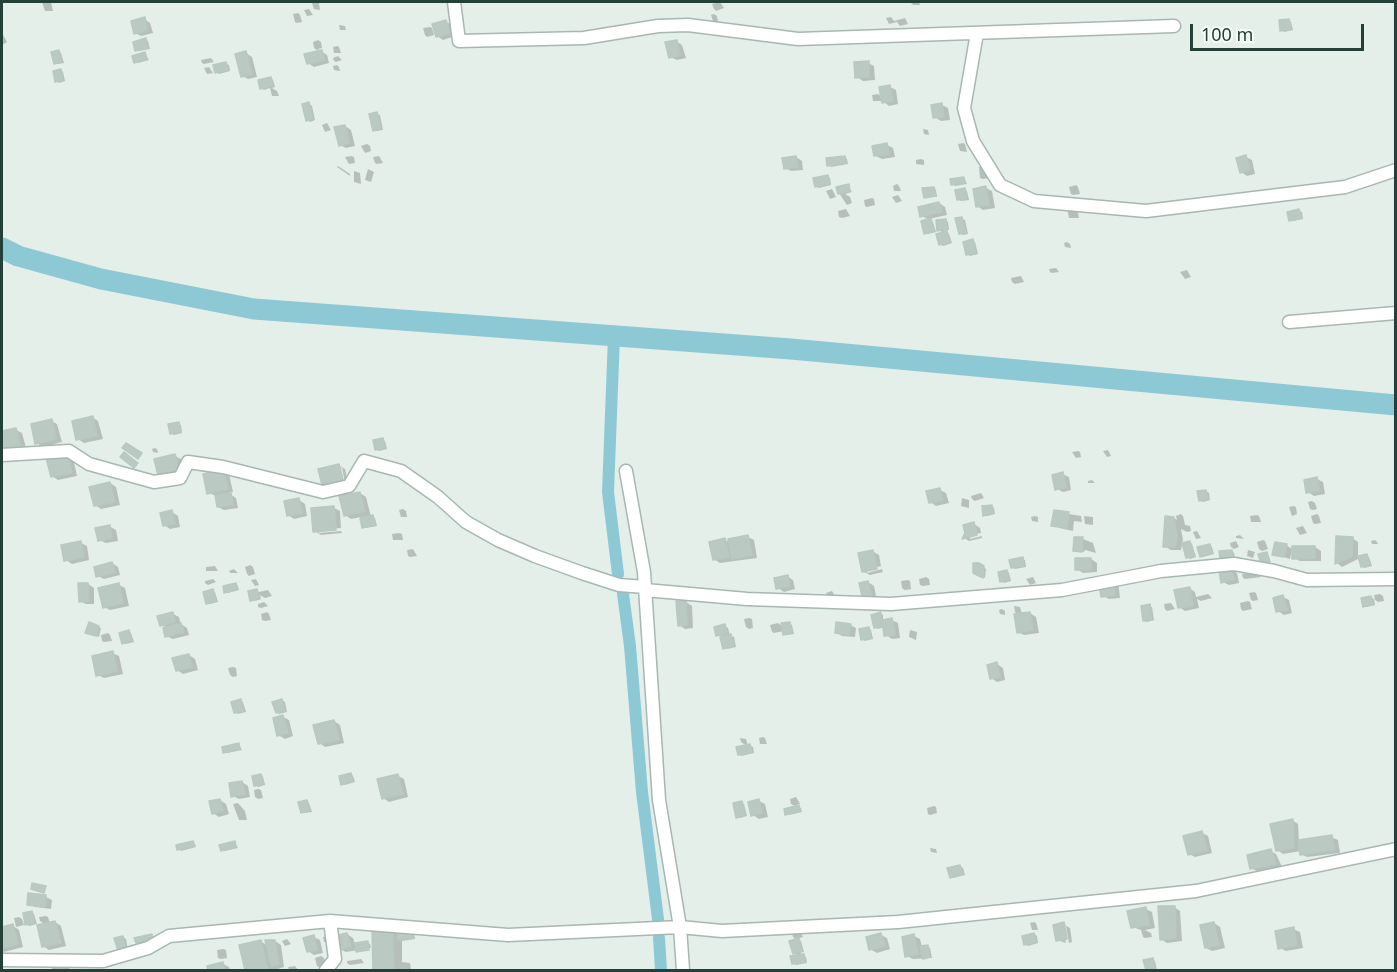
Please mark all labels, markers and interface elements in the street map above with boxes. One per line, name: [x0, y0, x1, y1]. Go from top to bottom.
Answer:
scale bar: [1193, 12, 1367, 50]
text: 100 m: [1201, 22, 1253, 46]

